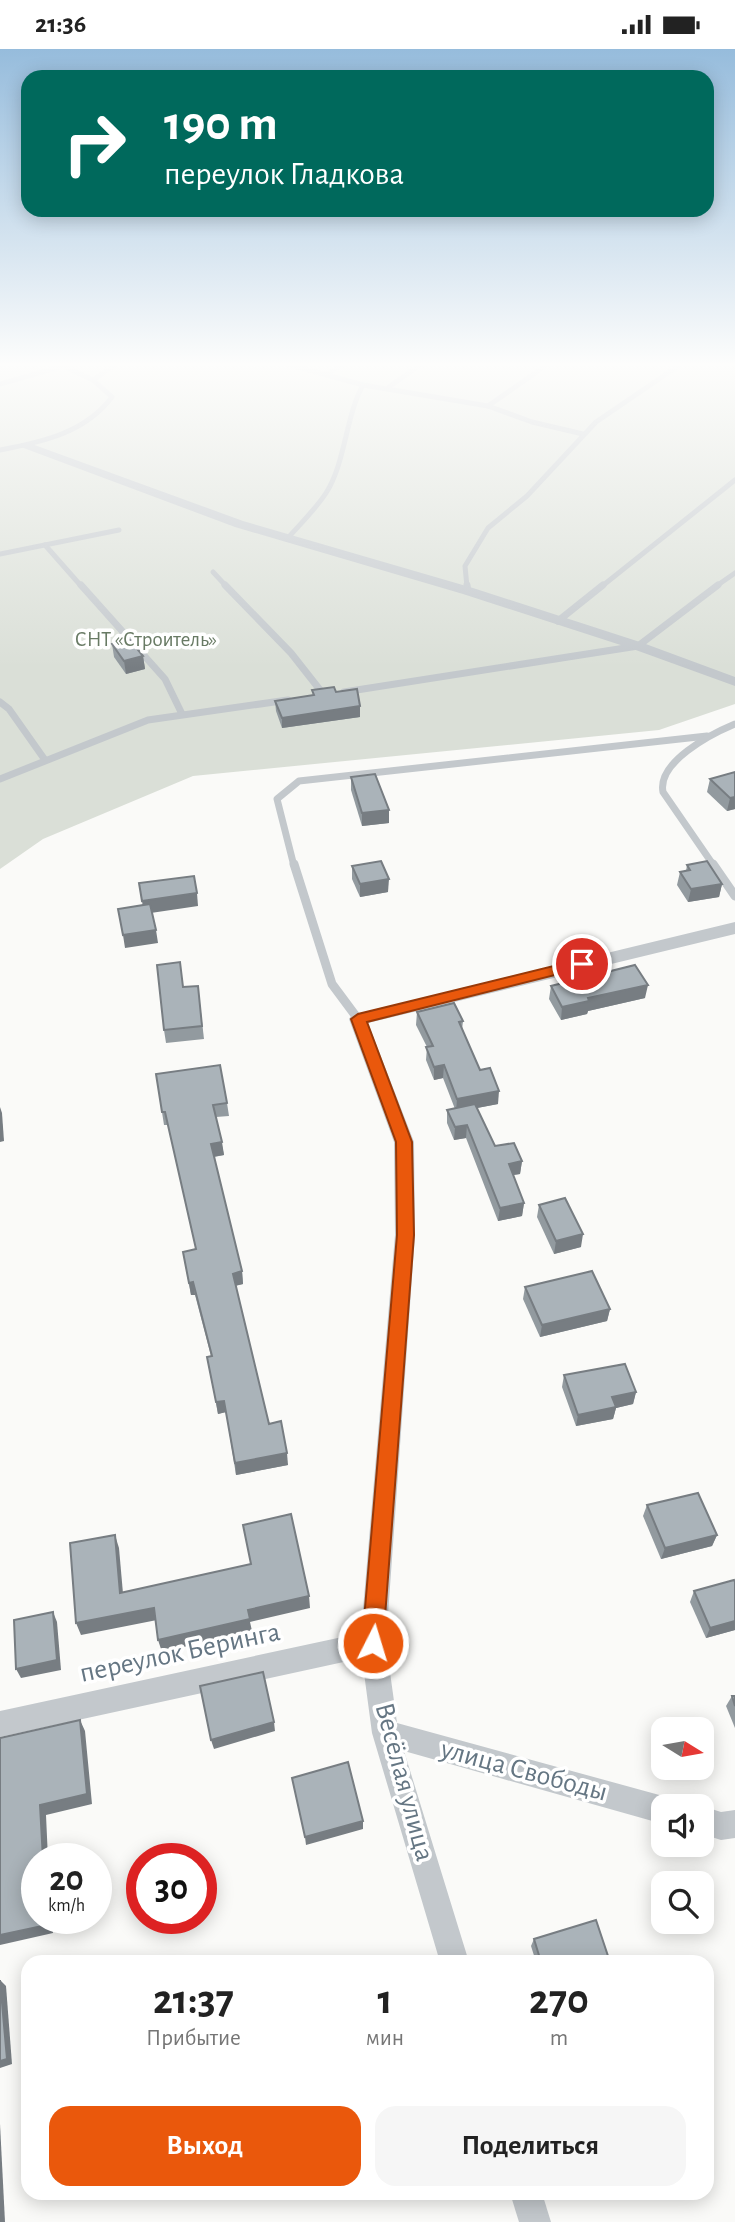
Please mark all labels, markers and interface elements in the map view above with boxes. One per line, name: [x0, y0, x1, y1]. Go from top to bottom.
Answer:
text: 21:36: [35, 11, 86, 37]
icon: right: [49, 98, 140, 189]
text: 190 m: [164, 100, 278, 149]
text: переулок Гладкова: [164, 158, 404, 190]
park label: СНТ «Строитель»: [75, 629, 217, 650]
pin: [552, 934, 612, 994]
icon: arrive: [563, 945, 601, 983]
position arrow: [336, 1606, 410, 1680]
street label: переулок Беринга: [77, 1618, 283, 1688]
street label: Весёлая улица: [369, 1700, 439, 1864]
north arrow: [651, 1717, 714, 1780]
map controls: [651, 1717, 714, 1934]
street label: улица Свободы: [437, 1735, 610, 1807]
button: sound: [651, 1794, 714, 1857]
speed limit sign: 30: [126, 1843, 217, 1934]
text: 20: [49, 1862, 84, 1897]
button: search: [651, 1871, 714, 1934]
text: km/h: [48, 1897, 85, 1915]
text: 21:37: [153, 1979, 234, 2021]
text: 1: [377, 1979, 393, 2021]
text: 270: [529, 1979, 589, 2021]
text: Прибытие: [146, 2027, 241, 2050]
text: мин: [366, 2027, 404, 2050]
text: m: [550, 2027, 568, 2050]
button: Выход: [49, 2106, 361, 2186]
button: Поделиться: [375, 2106, 686, 2186]

